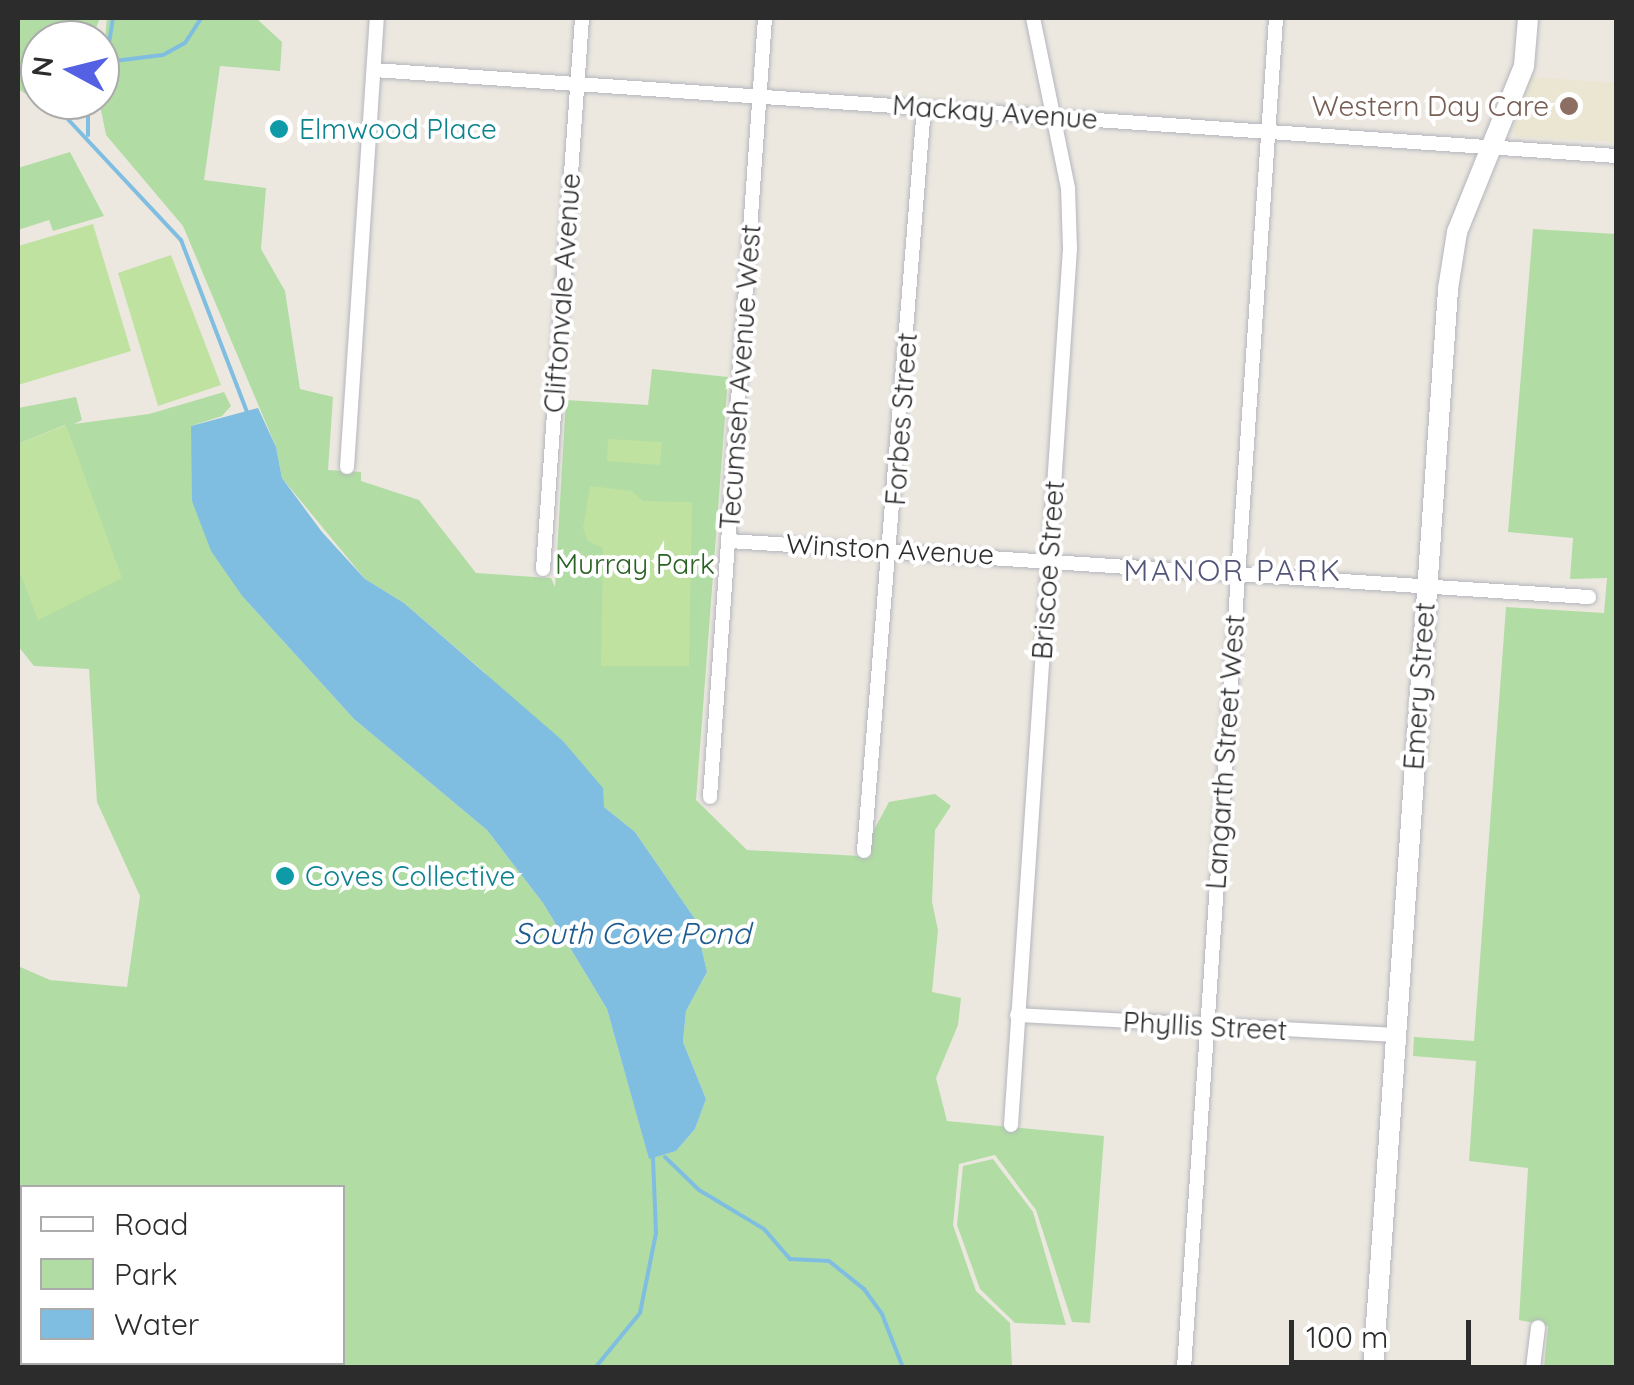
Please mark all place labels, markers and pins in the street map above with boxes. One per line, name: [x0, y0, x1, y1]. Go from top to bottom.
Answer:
place label: Western Day Care: [1312, 89, 1549, 123]
marker: Western Day Care: [1558, 95, 1580, 117]
place label: Elmwood Place: [299, 112, 497, 146]
marker: Elmwood Place: [268, 118, 290, 140]
place label: Coves Collective: [305, 859, 515, 893]
marker: Coves Collective: [274, 865, 296, 887]

